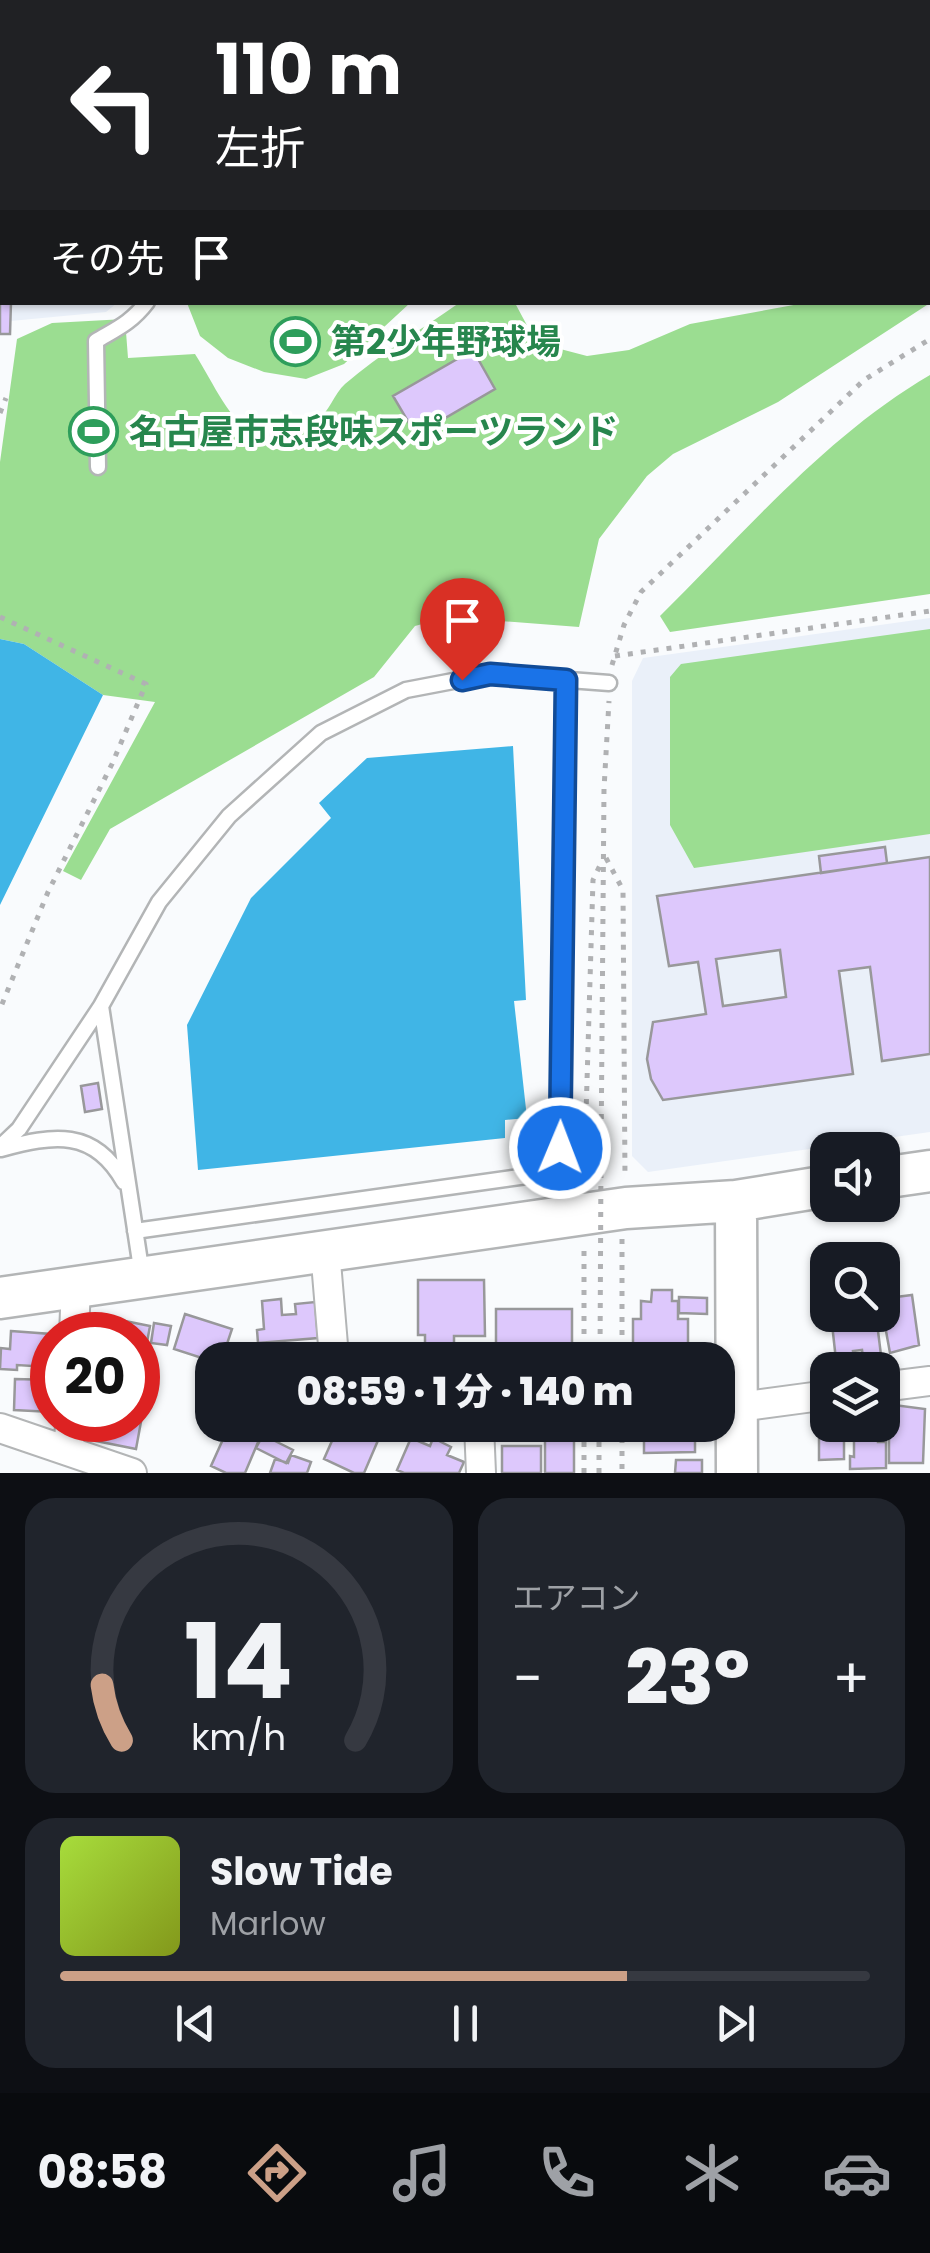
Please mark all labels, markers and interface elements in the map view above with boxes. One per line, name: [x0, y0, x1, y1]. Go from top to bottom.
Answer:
text: 110 m: [215, 20, 402, 119]
icon: left: [50, 40, 180, 170]
text: 左折: [215, 117, 305, 180]
icon: arrive: [184, 230, 239, 285]
text: その先: [50, 232, 164, 285]
sports icon: 第2少年野球場: [270, 315, 322, 367]
place label: 第2少年野球場: [331, 317, 561, 366]
sports icon: 名古屋市志段味スポーツランド: [68, 405, 120, 457]
place label: 名古屋市志段味スポーツランド: [129, 407, 618, 456]
pin: [420, 578, 505, 681]
icon: arrive: [435, 593, 490, 648]
position arrow: [508, 1096, 612, 1200]
map controls: [810, 1132, 900, 1442]
button: sound: [810, 1132, 900, 1222]
button: search: [810, 1242, 900, 1332]
speed limit sign: 20: [30, 1312, 160, 1442]
button: layers: [810, 1352, 900, 1442]
text: 08:59 · 1 分 · 140 m: [297, 1365, 633, 1418]
text: エアコン: [513, 1575, 641, 1620]
text: 14: [184, 1589, 294, 1734]
text: 23°: [625, 1625, 750, 1730]
text: −: [513, 1640, 543, 1717]
text: +: [832, 1640, 870, 1717]
text: km/h: [191, 1712, 286, 1763]
text: Slow Tide: [210, 1845, 393, 1898]
text: Marlow: [210, 1901, 326, 1946]
icon: previous: [168, 1996, 223, 2051]
icon: pause: [438, 1996, 493, 2051]
icon: next: [708, 1996, 763, 2051]
icon: directions: [242, 2138, 312, 2208]
icon: music: [387, 2138, 457, 2208]
icon: phone: [532, 2138, 602, 2208]
icon: climate: [677, 2138, 747, 2208]
icon: car: [822, 2138, 892, 2208]
text: 08:58: [38, 2141, 167, 2204]

